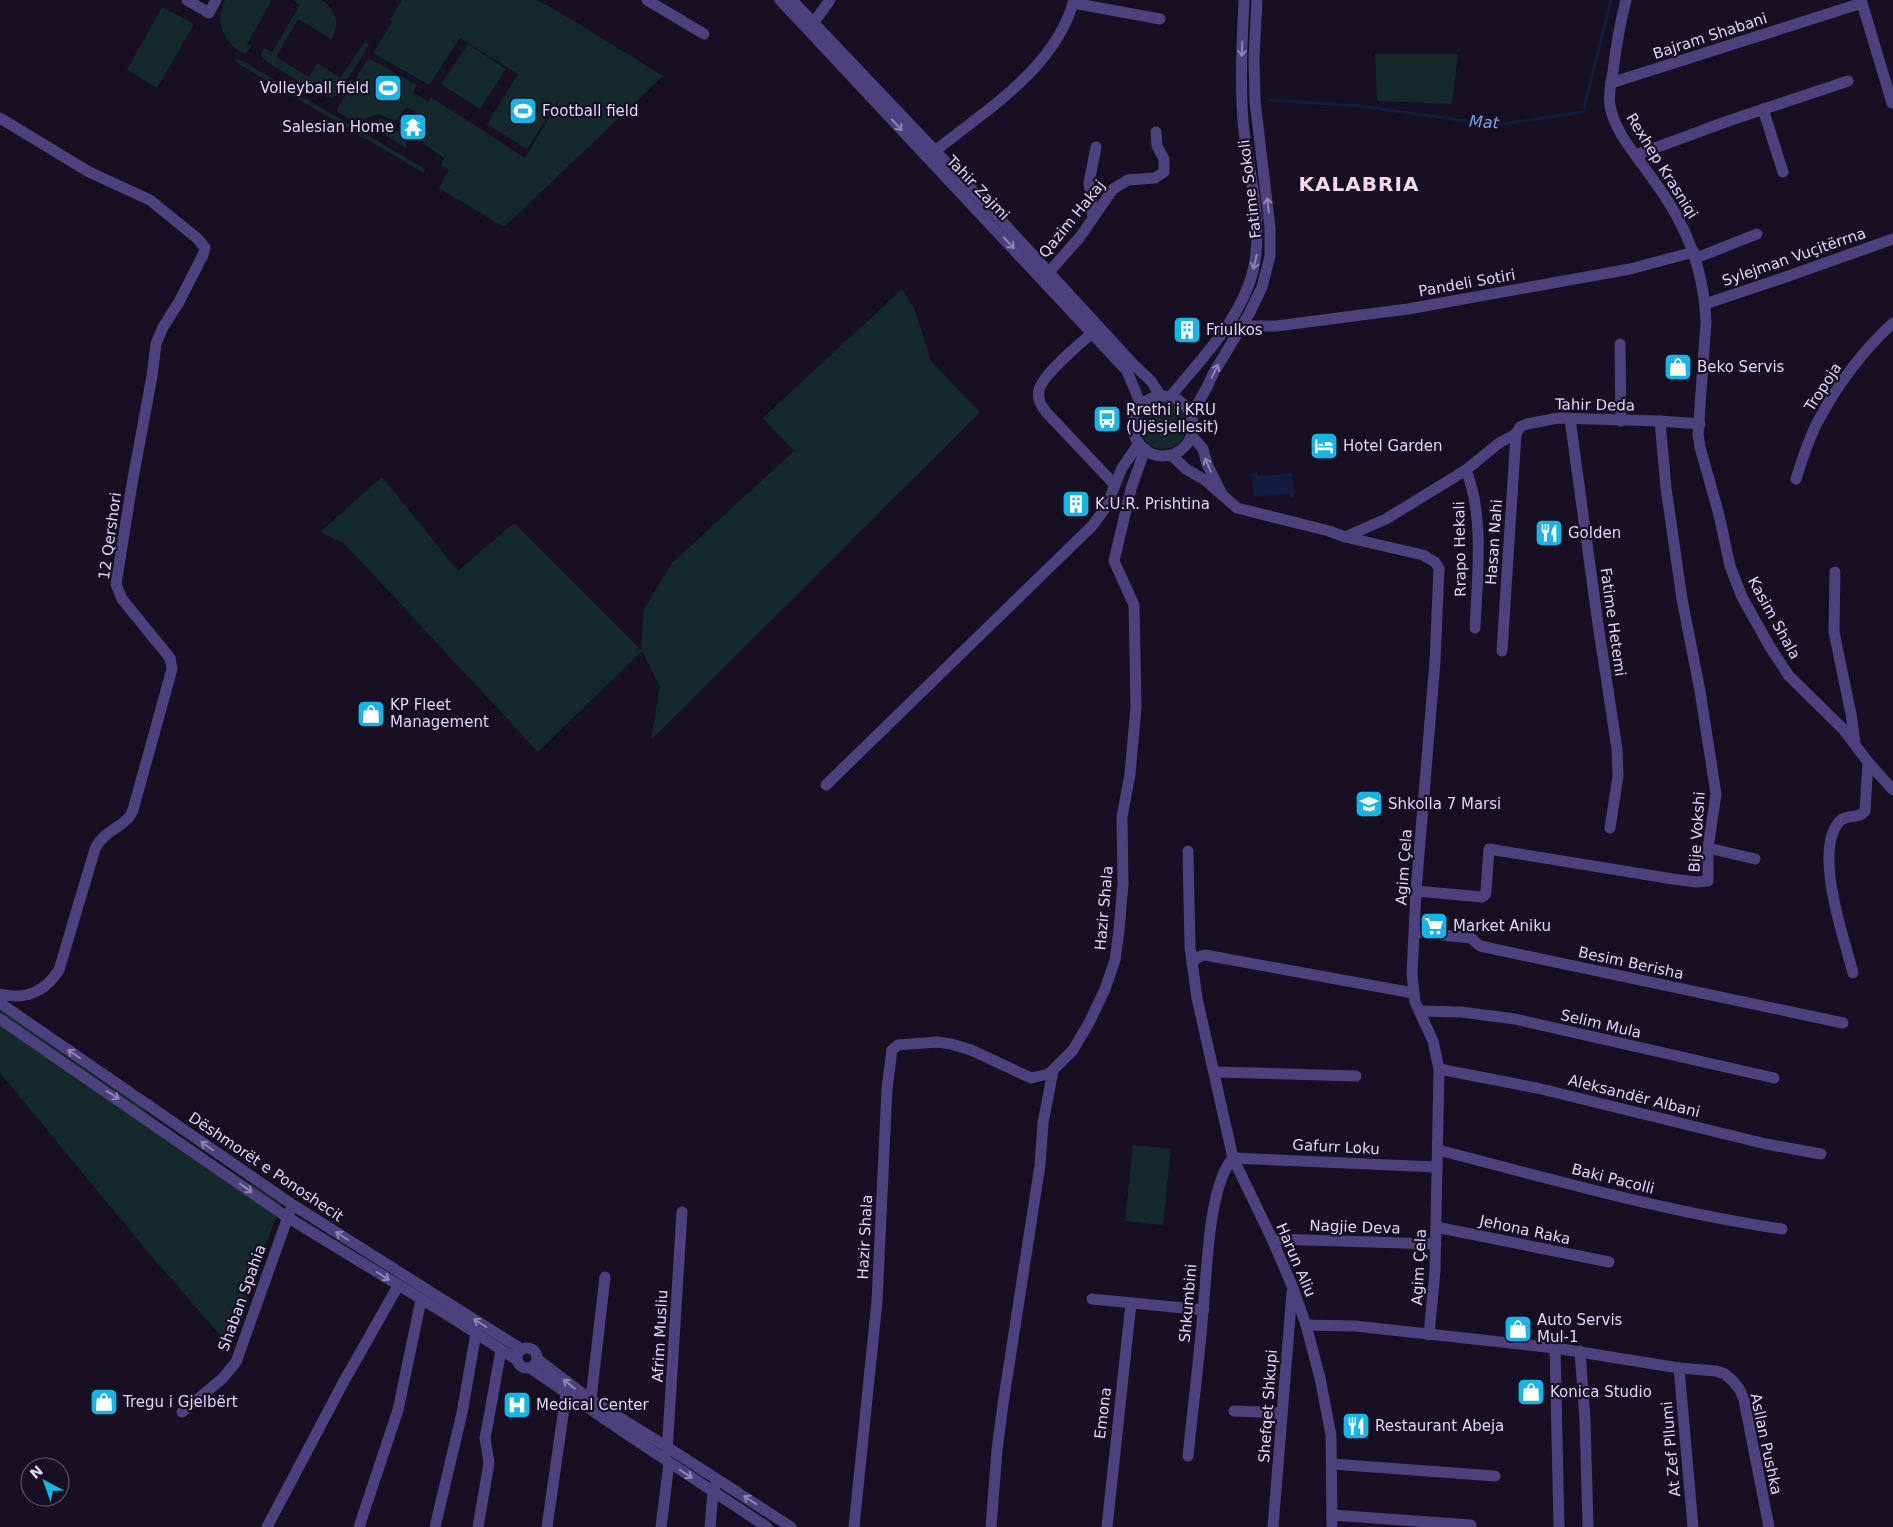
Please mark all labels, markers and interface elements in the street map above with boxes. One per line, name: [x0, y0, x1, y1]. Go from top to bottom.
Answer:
street label: Bajram Shabani: [1651, 9, 1769, 63]
one-way arrow: [1237, 40, 1246, 56]
sports icon: Volleyball field: [373, 73, 403, 103]
place label: Volleyball field: [260, 79, 369, 97]
sports icon: Football field: [508, 96, 538, 126]
place label: Football field: [542, 102, 639, 120]
street label: Rexhep Krasniqi: [1622, 110, 1702, 222]
water label: Mat: [1468, 111, 1500, 133]
temple icon: Salesian Home: [398, 112, 428, 142]
place label: Salesian Home: [282, 118, 394, 136]
one-way arrow: [891, 118, 903, 131]
street label: Fatime Sokoli: [1235, 139, 1265, 239]
street label: Tahir Zajmi: [942, 151, 1013, 224]
district label: KALABRIA: [1299, 172, 1419, 196]
street label: Qazim Hakaj: [1035, 177, 1109, 261]
one-way arrow: [1262, 198, 1272, 214]
street label: Sylejman Vuçitërrna: [1720, 224, 1868, 290]
one-way arrow: [1003, 236, 1015, 249]
one-way arrow: [1250, 254, 1260, 270]
street label: Pandeli Sotiri: [1417, 266, 1517, 300]
building icon: Friulkos: [1172, 315, 1202, 345]
place label: Friulkos: [1206, 321, 1263, 339]
shop icon: Beko Servis: [1663, 352, 1693, 382]
place label: Beko Servis: [1697, 358, 1785, 376]
street label: Tropoja: [1800, 359, 1845, 415]
one-way arrow: [1210, 364, 1220, 379]
street label: Tahir Deda: [1554, 395, 1635, 415]
place label: Rrethi i KRU (Ujësjellesit): [1126, 401, 1219, 436]
bus stop icon: Rrethi i KRU (Ujësjellesit): [1092, 404, 1122, 434]
hotel icon: Hotel Garden: [1309, 431, 1339, 461]
place label: Hotel Garden: [1343, 437, 1442, 455]
one-way arrow: [1203, 458, 1213, 473]
building icon: K.U.R. Prishtina: [1061, 489, 1091, 519]
street label: 12 Qershori: [95, 491, 125, 581]
place label: K.U.R. Prishtina: [1095, 495, 1210, 513]
street label: Hasan Nahi: [1482, 499, 1506, 585]
street label: Rrapo Hekali: [1450, 501, 1470, 597]
restaurant icon: Golden: [1534, 518, 1564, 548]
place label: Golden: [1568, 524, 1621, 542]
street label: Fatime Hetemi: [1596, 567, 1630, 677]
street label: Kasim Shala: [1744, 574, 1804, 662]
place label: KP Fleet Management: [390, 696, 489, 731]
shop icon: KP Fleet Management: [356, 699, 386, 729]
school or university icon: Shkolla 7 Marsi: [1354, 789, 1384, 819]
street label: Bije Vokshi: [1685, 791, 1709, 873]
place label: Shkolla 7 Marsi: [1388, 795, 1501, 813]
street label: Agim Çela: [1392, 828, 1416, 906]
street label: Hazir Shala: [1091, 865, 1117, 951]
supermarket icon: Market Aniku: [1419, 911, 1449, 941]
place label: Market Aniku: [1453, 917, 1551, 935]
street label: Besim Berisha: [1577, 943, 1685, 983]
street label: Selim Mula: [1559, 1006, 1643, 1042]
one-way arrow: [67, 1049, 81, 1059]
street label: Aleksandër Albani: [1566, 1071, 1702, 1121]
one-way arrow: [105, 1090, 119, 1100]
street label: Dëshmorët e Ponoshecit: [185, 1108, 347, 1226]
street label: Gafurr Loku: [1292, 1136, 1380, 1158]
one-way arrow: [201, 1141, 215, 1151]
street label: Baki Pacolli: [1570, 1160, 1656, 1198]
one-way arrow: [239, 1183, 253, 1193]
street label: Hazir Shala: [854, 1194, 876, 1280]
street label: Jehona Raka: [1477, 1211, 1572, 1248]
street label: Nagjie Deva: [1309, 1216, 1401, 1238]
street label: Harun Aliu: [1272, 1220, 1320, 1300]
street label: Agim Çela: [1408, 1228, 1430, 1306]
one-way arrow: [336, 1231, 350, 1241]
street label: Shaban Spahia: [214, 1242, 270, 1354]
street label: Shkumbini: [1176, 1263, 1200, 1343]
one-way arrow: [375, 1271, 389, 1281]
street label: Afrim Musliu: [649, 1289, 671, 1383]
place label: Auto Servis Mul-1: [1537, 1311, 1623, 1346]
shop icon: Auto Servis Mul-1: [1503, 1314, 1533, 1344]
one-way arrow: [473, 1318, 487, 1328]
street label: Shefqet Shkupi: [1255, 1349, 1281, 1463]
shop icon: Konica Studio: [1516, 1377, 1546, 1407]
one-way arrow: [563, 1378, 576, 1389]
place label: Konica Studio: [1550, 1383, 1652, 1401]
street label: Emona: [1091, 1386, 1115, 1440]
shop icon: Tregu i Gjelbërt: [89, 1387, 119, 1417]
hospital icon: Medical Center: [502, 1390, 532, 1420]
street label: Asllan Pushka: [1746, 1392, 1786, 1496]
place label: Tregu i Gjelbërt: [122, 1393, 238, 1411]
place label: Medical Center: [536, 1396, 650, 1414]
street label: At Zef Pllumi: [1658, 1400, 1684, 1498]
restaurant icon: Restaurant Abeja: [1341, 1411, 1371, 1441]
place label: Restaurant Abeja: [1375, 1417, 1504, 1435]
north arrow: [20, 1457, 70, 1507]
text: N: [27, 1462, 46, 1482]
one-way arrow: [679, 1469, 693, 1479]
one-way arrow: [743, 1495, 757, 1505]

